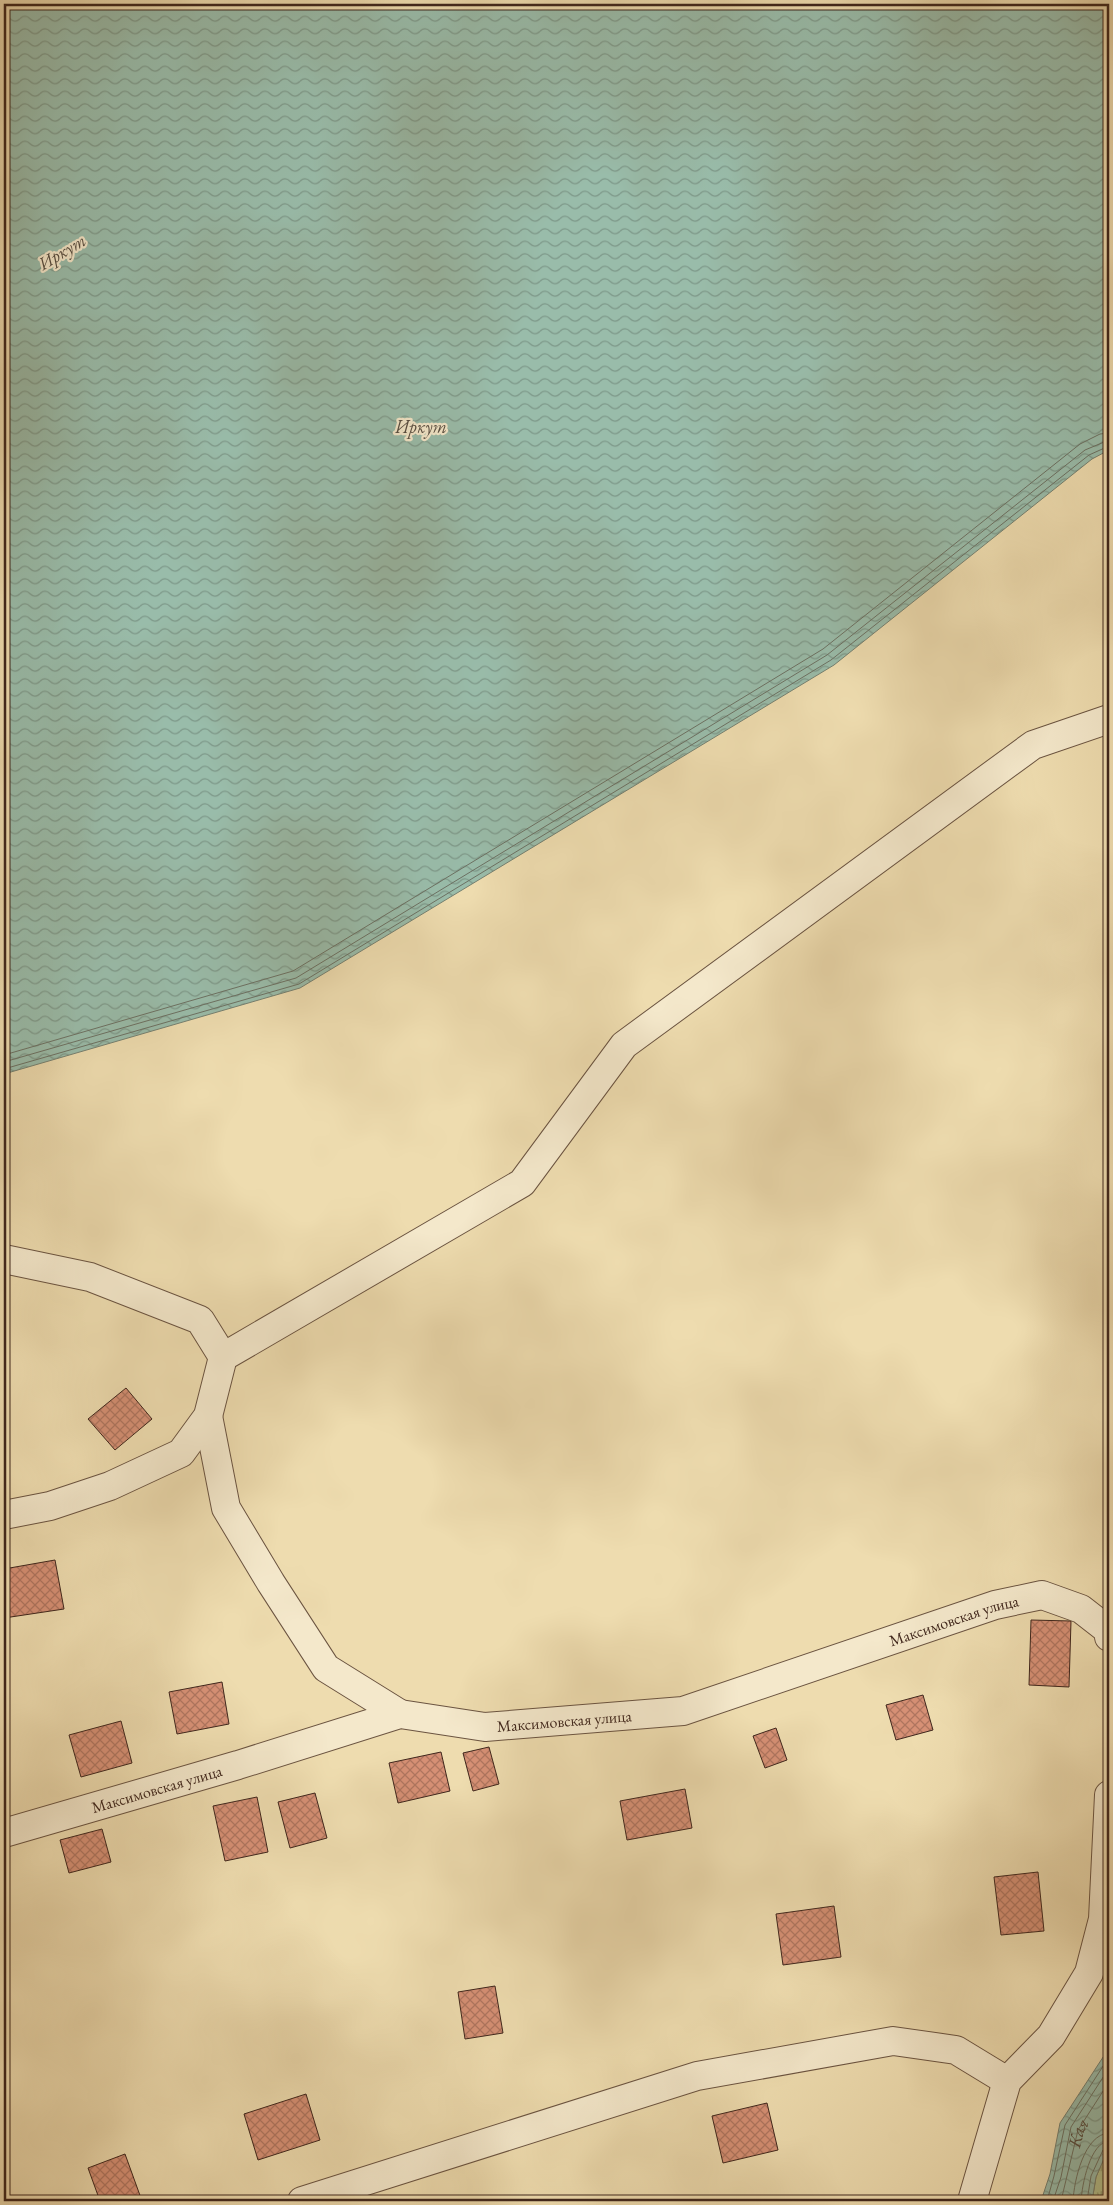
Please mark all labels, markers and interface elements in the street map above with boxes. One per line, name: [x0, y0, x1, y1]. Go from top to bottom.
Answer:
water label: Иркут: [33, 228, 90, 276]
water label: Иркут: [394, 415, 447, 439]
street label: Максимовская улица: [886, 1590, 1021, 1651]
street label: Максимовская улица: [496, 1705, 633, 1737]
street label: Максимовская улица: [89, 1760, 225, 1818]
water label: Кая: [1062, 2114, 1094, 2151]

